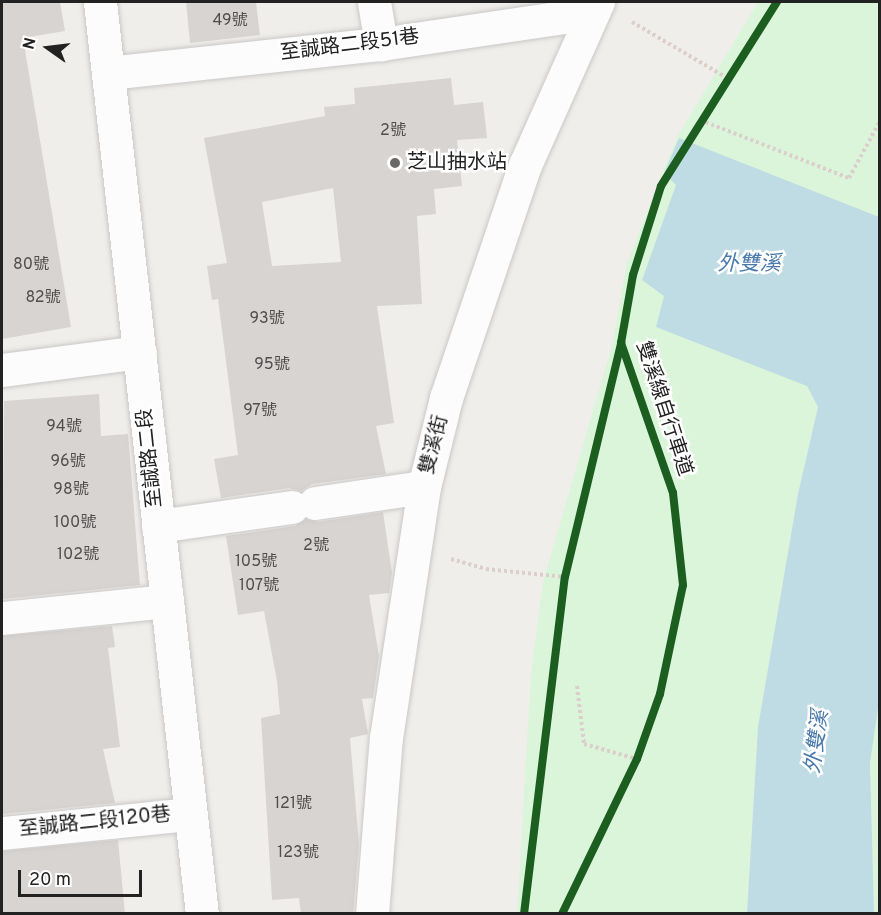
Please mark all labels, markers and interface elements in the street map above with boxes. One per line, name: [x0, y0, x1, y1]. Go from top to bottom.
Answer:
house number: 49號: [212, 11, 248, 31]
north arrow: [18, 18, 78, 78]
street label: 至誠路二段51巷: [279, 26, 421, 66]
text: N: [19, 36, 42, 52]
house number: 2號: [380, 121, 406, 141]
place label: 芝山抽水站: [407, 151, 507, 175]
marker: 芝山抽水站: [388, 156, 402, 170]
water label: 外雙溪: [718, 252, 780, 278]
house number: 80號: [13, 255, 49, 275]
house number: 82號: [25, 288, 61, 308]
house number: 93號: [249, 309, 285, 329]
street label: 雙溪線自行車道: [630, 339, 696, 479]
house number: 95號: [254, 355, 290, 375]
house number: 97號: [243, 401, 277, 421]
street label: 至誠路二段: [134, 407, 168, 509]
street label: 雙溪街: [416, 413, 454, 477]
house number: 94號: [46, 417, 82, 437]
house number: 96號: [50, 452, 86, 472]
house number: 98號: [53, 480, 89, 500]
house number: 100號: [54, 513, 96, 533]
house number: 2號: [303, 536, 329, 556]
house number: 102號: [57, 545, 99, 565]
house number: 105號: [235, 552, 277, 572]
house number: 107號: [239, 576, 279, 596]
water label: 外雙溪: [801, 709, 835, 775]
house number: 121號: [274, 794, 312, 814]
street label: 至誠路二段120巷: [18, 803, 172, 843]
house number: 123號: [277, 843, 319, 863]
scale bar: [21, 858, 146, 896]
text: 20 m: [29, 869, 71, 892]

